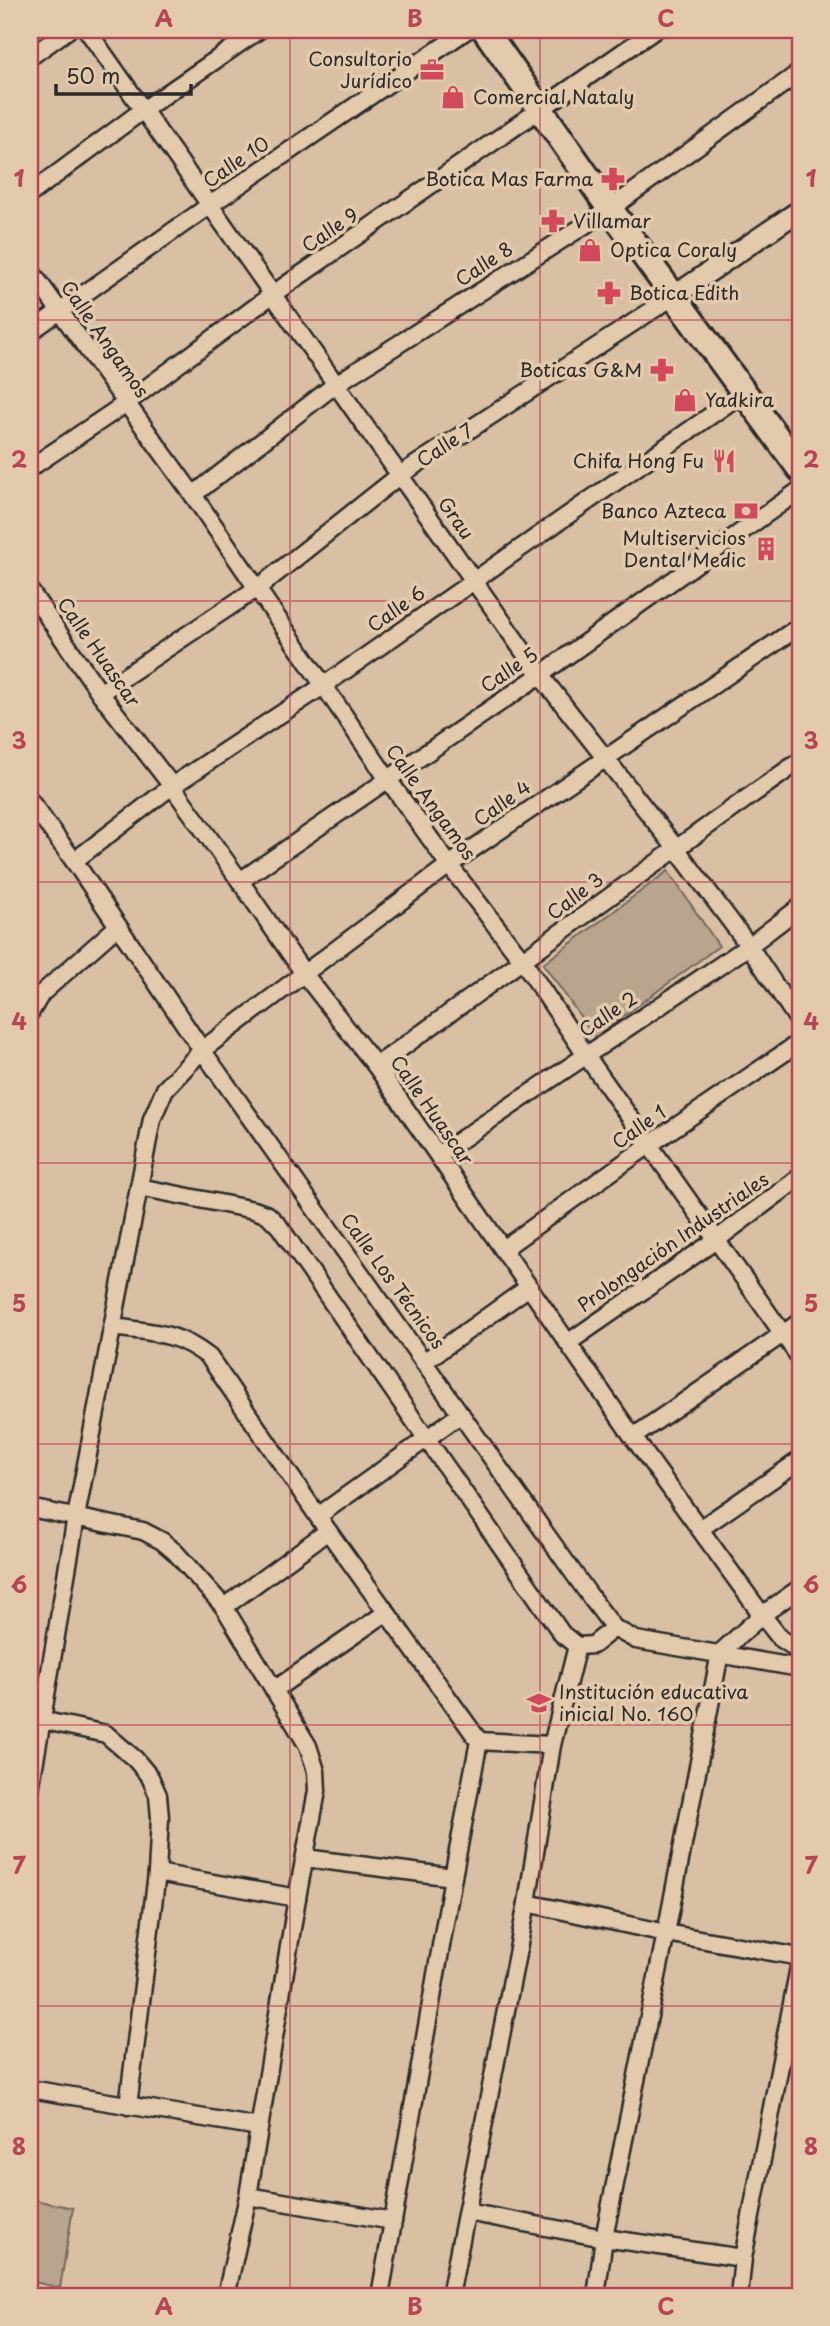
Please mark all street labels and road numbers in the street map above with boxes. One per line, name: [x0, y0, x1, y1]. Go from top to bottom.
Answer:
street label: Calle 10: [197, 129, 274, 194]
street label: Calle 9: [296, 200, 363, 258]
street label: Calle 8: [449, 234, 518, 292]
street label: Calle Angamos: [55, 274, 157, 403]
street label: Calle 7: [411, 415, 478, 473]
street label: Grau: [432, 490, 482, 544]
street label: Calle 6: [361, 578, 430, 638]
street label: Calle Huascar: [52, 591, 148, 712]
street label: Calle 5: [474, 640, 543, 699]
street label: Calle Angamos: [380, 738, 484, 865]
street label: Calle 4: [467, 772, 536, 832]
street label: Calle 3: [540, 865, 608, 926]
street label: Calle 2: [573, 983, 642, 1043]
street label: Calle Huascar: [385, 1049, 481, 1170]
street label: Calle 1: [606, 1097, 671, 1155]
street label: Prolongación Industriales: [571, 1164, 774, 1318]
street label: Calle Los Técnicos: [335, 1207, 453, 1354]

